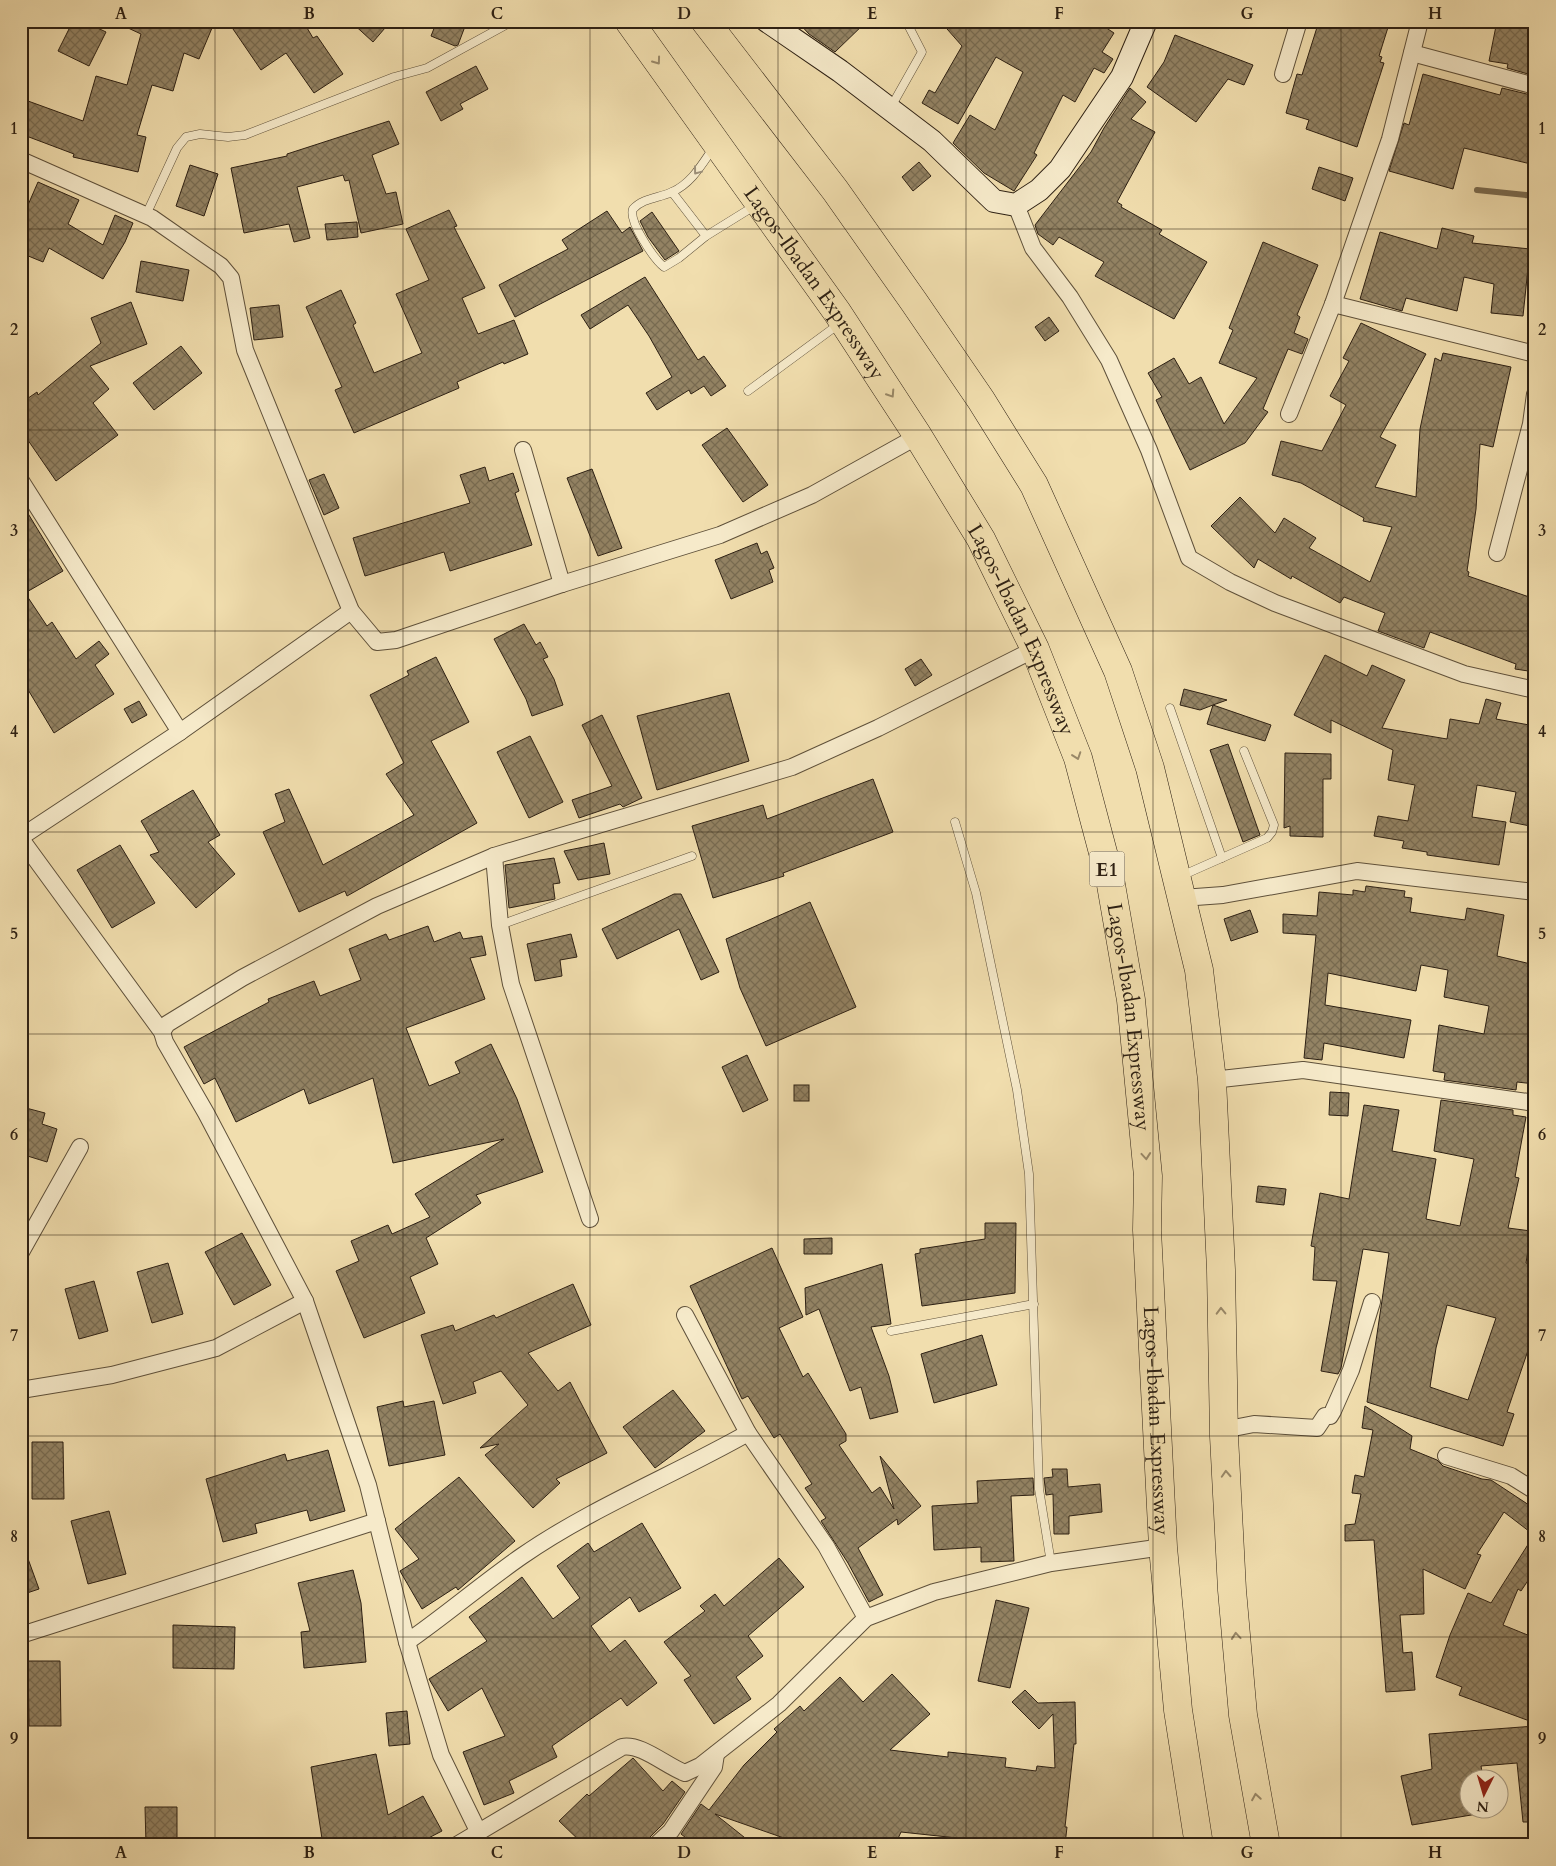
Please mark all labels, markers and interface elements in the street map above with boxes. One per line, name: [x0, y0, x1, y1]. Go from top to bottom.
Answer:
text: A: [115, 3, 127, 25]
text: B: [303, 3, 315, 25]
text: C: [491, 3, 503, 25]
text: D: [677, 3, 691, 25]
text: E: [867, 3, 877, 25]
text: F: [1054, 3, 1064, 25]
text: G: [1240, 3, 1254, 25]
text: H: [1428, 3, 1442, 25]
one-way arrow: [651, 55, 660, 65]
text: 1: [10, 118, 18, 140]
text: 1: [1538, 118, 1546, 140]
one-way arrow: [695, 165, 703, 174]
street label: Lagos-Ibadan Expressway: [737, 180, 892, 385]
text: 2: [10, 319, 18, 341]
text: 2: [1538, 319, 1546, 341]
one-way arrow: [885, 389, 894, 398]
street label: Lagos-Ibadan Expressway: [961, 518, 1082, 740]
text: 3: [10, 520, 18, 542]
text: 3: [1538, 520, 1546, 542]
text: 4: [10, 721, 18, 743]
text: 4: [1538, 721, 1546, 743]
one-way arrow: [1071, 751, 1081, 759]
road number: E1: [1090, 852, 1124, 886]
street label: Lagos-Ibadan Expressway: [1100, 901, 1158, 1132]
text: 5: [10, 923, 18, 945]
text: 5: [1538, 923, 1546, 945]
text: 6: [10, 1124, 18, 1146]
text: 6: [1538, 1124, 1546, 1146]
one-way arrow: [1140, 1153, 1151, 1161]
street label: Lagos-Ibadan Expressway: [1136, 1305, 1177, 1536]
one-way arrow: [1216, 1307, 1227, 1315]
text: 7: [10, 1325, 18, 1347]
text: 7: [1538, 1325, 1546, 1347]
one-way arrow: [1220, 1470, 1231, 1478]
text: 8: [10, 1526, 18, 1548]
text: 8: [1538, 1526, 1546, 1548]
one-way arrow: [1231, 1632, 1242, 1640]
text: 9: [10, 1728, 18, 1750]
text: 9: [1538, 1728, 1546, 1750]
north arrow: [1458, 1768, 1508, 1818]
one-way arrow: [1252, 1793, 1262, 1801]
text: N: [1476, 1796, 1490, 1816]
text: A: [115, 1842, 127, 1864]
text: B: [303, 1842, 315, 1864]
text: C: [491, 1842, 503, 1864]
text: D: [677, 1842, 691, 1864]
text: E: [867, 1842, 877, 1864]
text: F: [1054, 1842, 1064, 1864]
text: G: [1240, 1842, 1254, 1864]
text: H: [1428, 1842, 1442, 1864]

